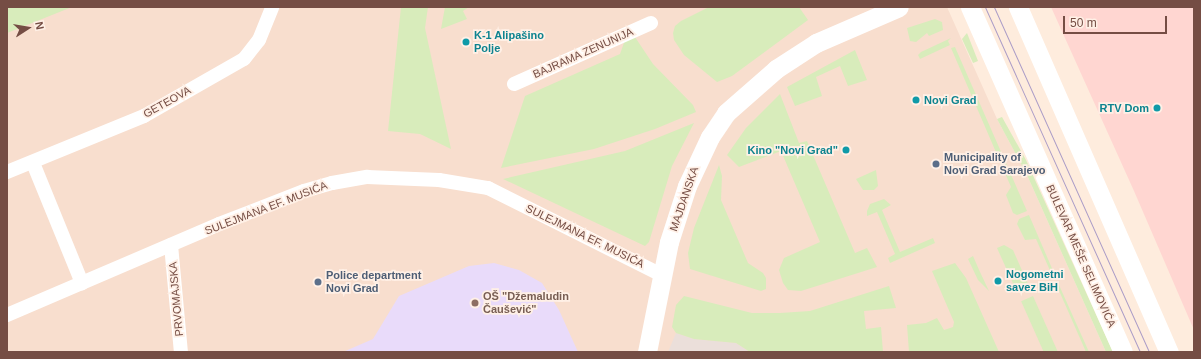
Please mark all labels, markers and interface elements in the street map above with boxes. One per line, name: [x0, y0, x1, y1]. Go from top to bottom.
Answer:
north arrow: [8, 8, 48, 48]
scale bar: [1065, 8, 1169, 34]
text: 50 m: [1070, 16, 1097, 30]
text: N: [33, 20, 46, 31]
street label: BAJRAMA ZENUNIJA: [531, 25, 635, 81]
place label: K-1 Alipašino Polje: [474, 29, 544, 55]
marker: K-1 Alipašino Polje: [461, 37, 471, 47]
street label: GETEOVA: [141, 84, 193, 120]
place label: Novi Grad: [924, 93, 977, 107]
marker: Novi Grad: [911, 95, 921, 105]
place label: RTV Dom: [1100, 101, 1149, 115]
marker: RTV Dom: [1152, 103, 1162, 113]
place label: Kino "Novi Grad": [748, 143, 838, 157]
marker: Kino "Novi Grad": [841, 145, 851, 155]
place label: Municipality of Novi Grad Sarajevo: [944, 151, 1045, 177]
marker: Municipality of Novi Grad Sarajevo: [931, 159, 941, 169]
street label: MAJDANSKA: [667, 165, 701, 233]
street label: SULEJMANA EF. MUSIĆA: [203, 178, 329, 238]
street label: BULEVAR MEŠE SELIMOVIĆA: [1043, 182, 1119, 330]
street label: SULEJMANA EF. MUSIĆA: [523, 201, 647, 271]
street label: PRVOMAJSKA: [166, 261, 186, 337]
place label: Nogometni savez BiH: [1006, 268, 1063, 294]
place label: Police department Novi Grad: [326, 269, 421, 295]
marker: Nogometni savez BiH: [993, 276, 1003, 286]
marker: Police department Novi Grad: [313, 277, 323, 287]
place label: OŠ "Džemaludin Čaušević": [483, 290, 569, 316]
marker: OŠ "Džemaludin Čaušević": [470, 298, 480, 308]

